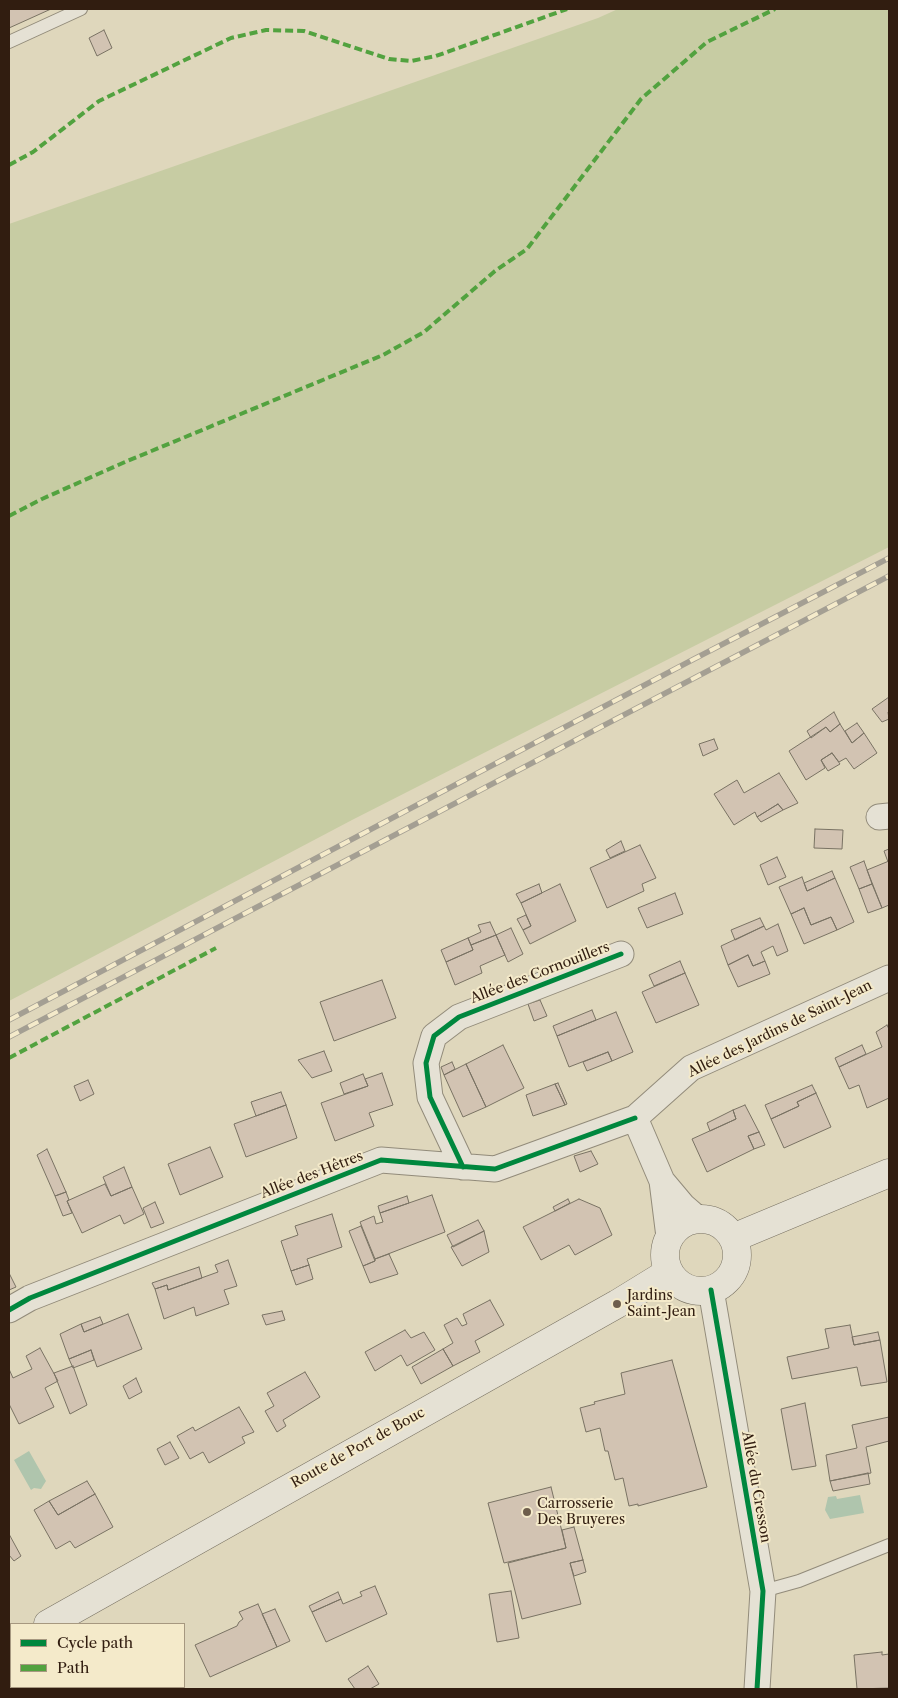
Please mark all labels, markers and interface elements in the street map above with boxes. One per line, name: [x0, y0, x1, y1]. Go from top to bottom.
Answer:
street label: Allée des Cornouillers: [468, 939, 612, 1007]
street label: Allée des Jardins de Saint-Jean: [685, 977, 875, 1081]
street label: Allée des Hêtres: [258, 1148, 366, 1202]
place label: Jardins Saint-Jean: [627, 1288, 696, 1320]
marker: Jardins Saint-Jean: [611, 1298, 623, 1310]
street label: Route de Port de Bouc: [288, 1404, 428, 1492]
street label: Allée du Cresson: [738, 1430, 774, 1544]
place label: Carrosserie Des Bruyeres: [537, 1496, 625, 1528]
marker: Carrosserie Des Bruyeres: [521, 1506, 533, 1518]
legend: [10, 1623, 185, 1688]
text: Cycle path: [57, 1633, 133, 1652]
text: Path: [57, 1658, 89, 1677]

